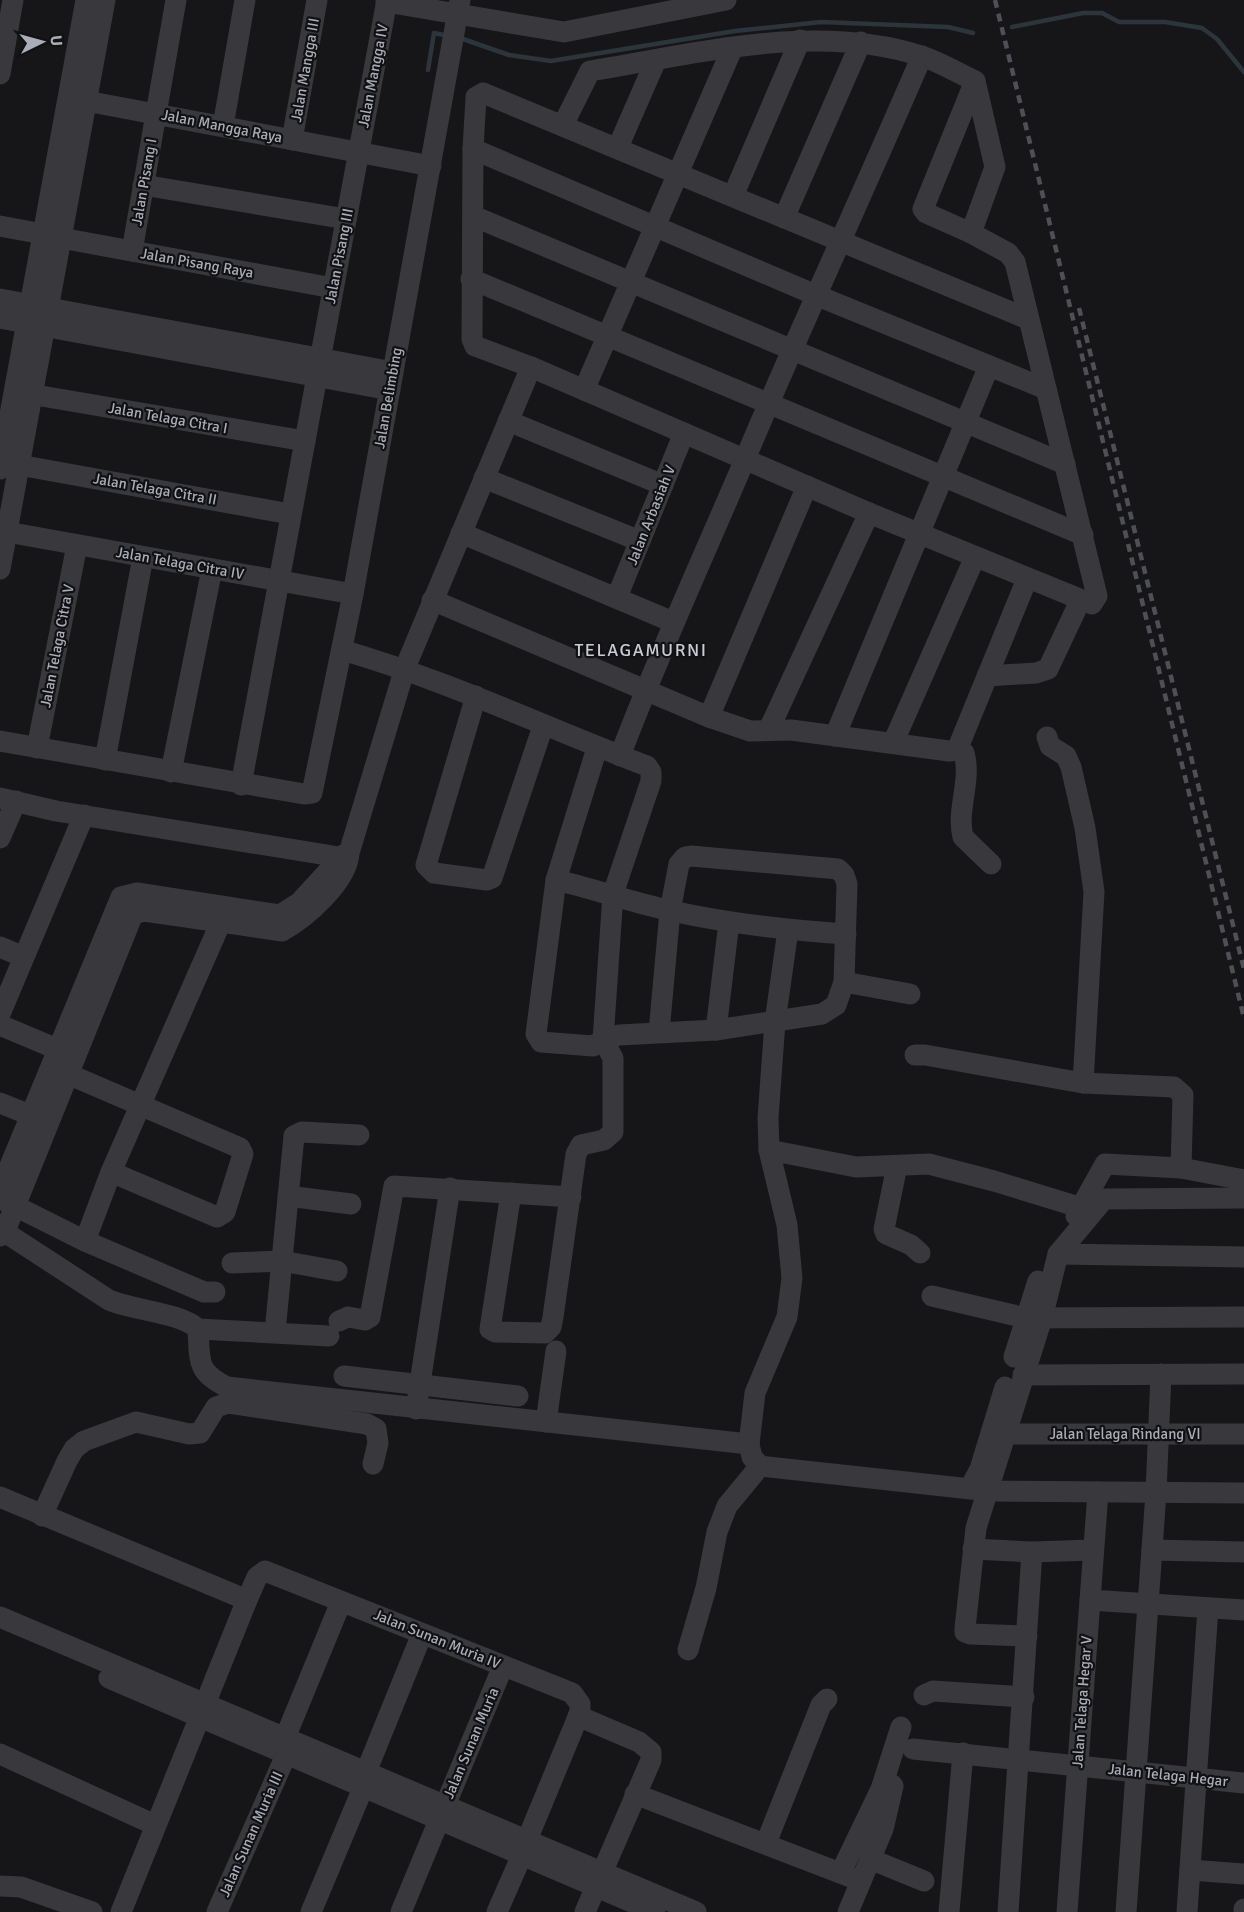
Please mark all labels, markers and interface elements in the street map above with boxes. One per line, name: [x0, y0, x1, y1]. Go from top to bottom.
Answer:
north arrow: [12, 12, 72, 72]
street label: Jalan Mangga III: [287, 17, 323, 123]
street label: Jalan Mangga IV: [354, 22, 392, 129]
text: U: [46, 35, 66, 47]
street label: Jalan Mangga Raya: [160, 105, 284, 147]
street label: Jalan Pisang I: [127, 137, 161, 227]
street label: Jalan Pisang III: [321, 207, 357, 305]
street label: Jalan Pisang Raya: [139, 244, 255, 282]
street label: Jalan Belimbing: [370, 346, 406, 450]
street label: Jalan Telaga Citra I: [107, 399, 229, 437]
street label: Jalan Arbasiah V: [623, 462, 679, 568]
street label: Jalan Telaga Citra II: [92, 469, 218, 509]
street label: Jalan Telaga Citra IV: [115, 543, 246, 583]
street label: Jalan Telaga Citra V: [36, 583, 78, 709]
district label: TELAGAMURNI: [575, 639, 707, 661]
street label: Jalan Telaga Rindang VI: [1049, 1425, 1201, 1443]
street label: Jalan Sunan Muria IV: [371, 1605, 503, 1673]
street label: Jalan Telaga Hegar V: [1068, 1635, 1096, 1769]
street label: Jalan Sunan Muria: [439, 1685, 503, 1801]
street label: Jalan Telaga Hegar: [1107, 1760, 1229, 1790]
street label: Jalan Sunan Muria III: [215, 1768, 287, 1900]

